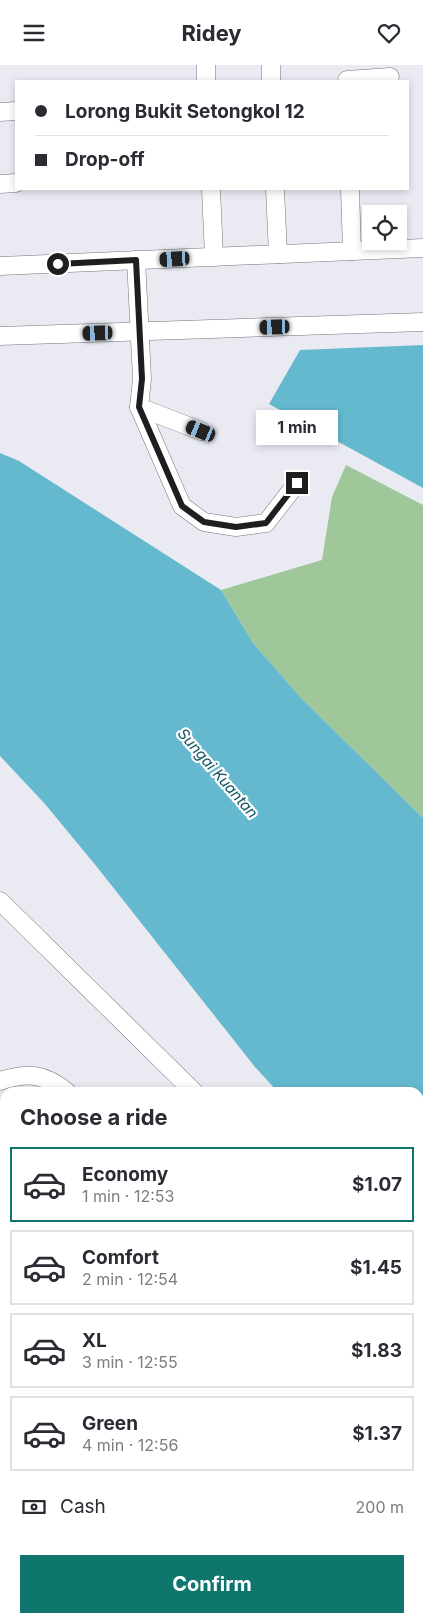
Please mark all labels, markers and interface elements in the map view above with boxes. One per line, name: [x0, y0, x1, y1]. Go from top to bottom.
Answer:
icon: menu: [20, 19, 48, 47]
icon: heart: [375, 19, 403, 47]
text: Ridey: [181, 20, 242, 46]
text: Lorong Bukit Setongkol 12: [65, 100, 305, 123]
text: Drop-off: [65, 148, 145, 171]
map controls: [362, 205, 407, 250]
button: locate: [362, 205, 407, 250]
car: [159, 251, 190, 267]
route start: [47, 253, 69, 275]
car: [259, 319, 290, 335]
car: [82, 325, 113, 341]
callout: 1 min: [256, 411, 338, 445]
text: 1 min: [277, 417, 317, 437]
car: [184, 418, 217, 444]
route end: [286, 472, 308, 494]
water label: Sungai Kuantan: [174, 724, 262, 822]
text: Choose a ride: [20, 1104, 168, 1130]
icon: car: [22, 1162, 67, 1207]
text: Economy: [82, 1163, 168, 1186]
text: $1.07: [352, 1173, 402, 1196]
text: 1 min · 12:53: [82, 1186, 174, 1206]
icon: car: [22, 1245, 67, 1290]
text: Comfort: [82, 1246, 159, 1269]
text: $1.45: [350, 1256, 402, 1279]
text: 2 min · 12:54: [82, 1269, 178, 1289]
icon: car: [22, 1328, 67, 1373]
text: XL: [82, 1329, 107, 1352]
text: $1.83: [351, 1339, 402, 1362]
text: 3 min · 12:55: [82, 1352, 178, 1372]
icon: car: [22, 1411, 67, 1456]
text: Green: [82, 1412, 138, 1435]
text: $1.37: [352, 1422, 402, 1445]
text: 4 min · 12:56: [82, 1435, 178, 1455]
icon: cash: [20, 1493, 48, 1521]
text: Cash: [60, 1495, 106, 1518]
text: 200 m: [356, 1497, 404, 1517]
button: Confirm: [20, 1555, 404, 1613]

